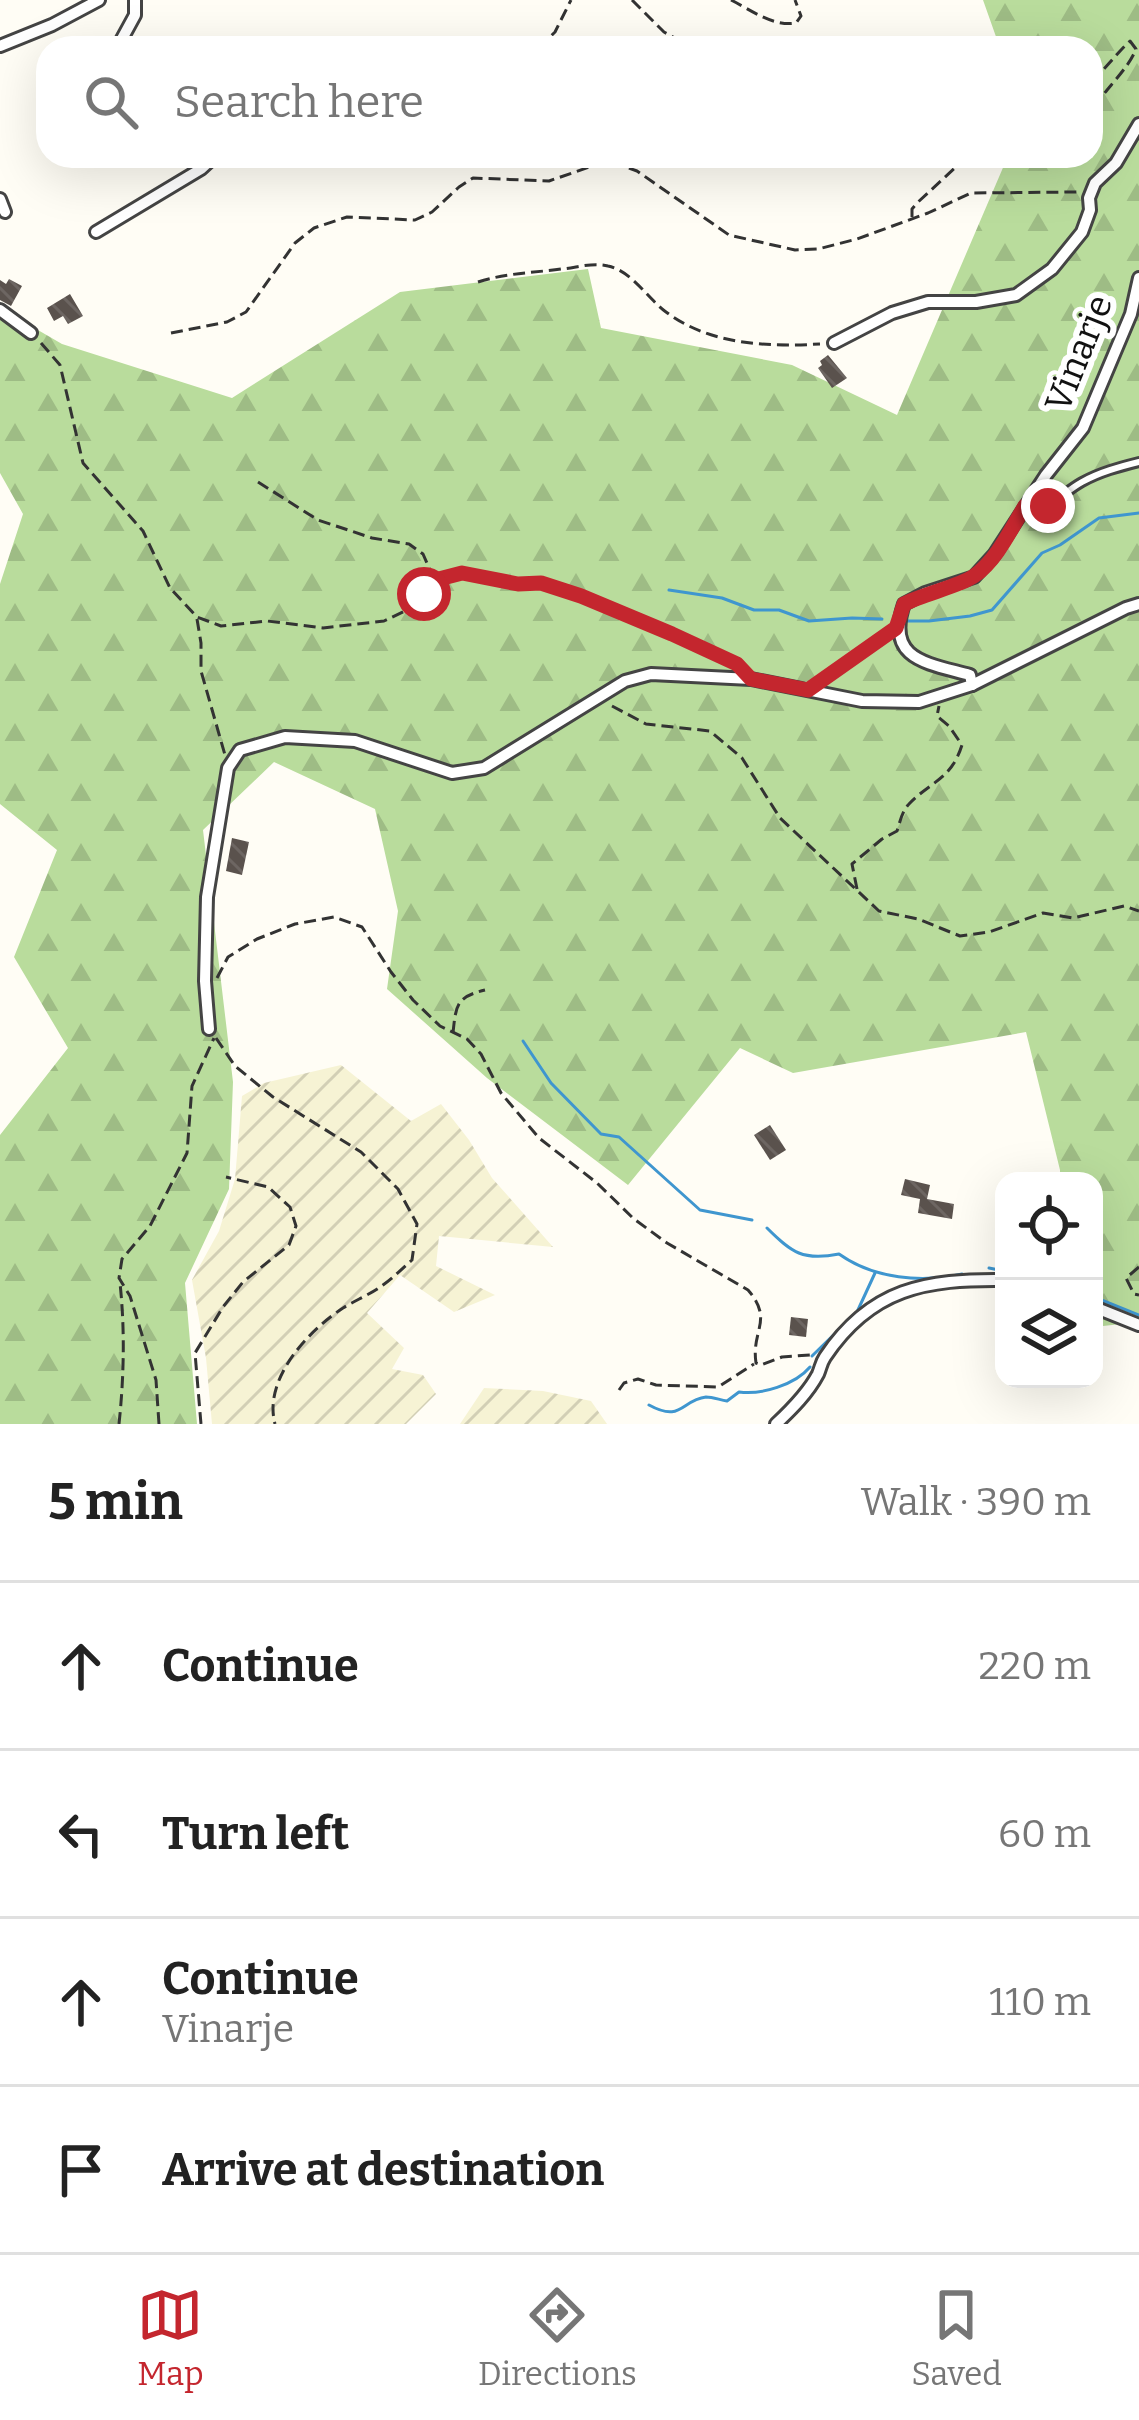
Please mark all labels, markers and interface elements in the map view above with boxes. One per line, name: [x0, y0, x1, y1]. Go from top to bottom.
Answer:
search box: [36, 36, 1103, 168]
icon: search: [78, 69, 144, 135]
text: Search here: [174, 75, 424, 129]
street label: Vinarje: [1036, 289, 1122, 418]
route end: [1021, 479, 1075, 533]
route start: [397, 567, 451, 621]
map controls: [995, 1172, 1103, 1388]
button: locate: [995, 1172, 1103, 1280]
button: layers: [995, 1280, 1103, 1388]
text: 5 min: [48, 1471, 183, 1533]
text: Walk · 390 m: [861, 1479, 1091, 1525]
icon: ahead: [48, 1633, 114, 1699]
text: Continue: [162, 1639, 359, 1693]
text: 220 m: [979, 1643, 1091, 1689]
icon: left: [48, 1801, 114, 1867]
text: Turn left: [162, 1807, 349, 1861]
text: 60 m: [998, 1811, 1091, 1857]
text: Continue: [162, 1952, 359, 2006]
icon: ahead: [48, 1969, 114, 2035]
text: 110 m: [989, 1979, 1091, 2025]
text: Vinarje: [162, 2006, 294, 2052]
icon: arrive: [48, 2137, 114, 2203]
text: Arrive at destination: [162, 2143, 604, 2197]
tab: Map: [137, 2282, 204, 2394]
tab: Directions: [478, 2282, 637, 2394]
tab: Saved: [911, 2282, 1002, 2394]

